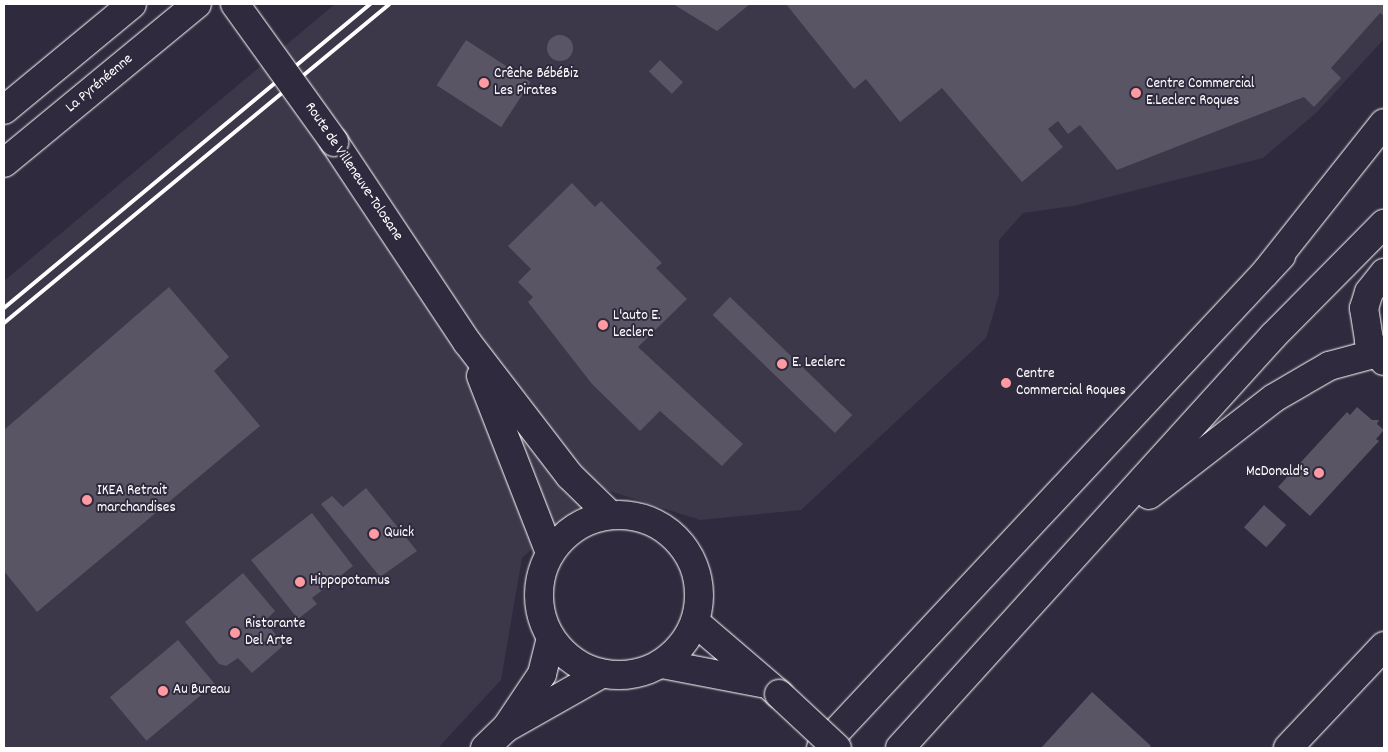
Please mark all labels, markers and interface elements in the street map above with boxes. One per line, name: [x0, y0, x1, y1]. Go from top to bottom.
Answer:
street label: La Pyrénéenne: [63, 51, 137, 117]
place label: Crêche BébéBiz Les Pirates: [494, 65, 578, 100]
place label: Centre Commercial E.Leclerc Roques: [1146, 75, 1254, 110]
marker: Crêche BébéBiz Les Pirates: [478, 77, 490, 89]
marker: Centre Commercial E.Leclerc Roques: [1130, 87, 1142, 99]
street label: Route de Villeneuve-Tolosane: [300, 99, 406, 245]
place label: L'auto E. Leclerc: [613, 307, 661, 342]
marker: L'auto E. Leclerc: [597, 319, 609, 331]
place label: E. Leclerc: [792, 355, 845, 373]
marker: E. Leclerc: [776, 358, 788, 370]
place label: Centre Commercial Roques: [1016, 365, 1126, 400]
marker: Centre Commercial Roques: [1000, 377, 1012, 389]
place label: McDonald's: [1246, 464, 1309, 482]
marker: McDonald's: [1313, 467, 1325, 479]
place label: IKEA Retrait marchandises: [97, 482, 176, 517]
marker: IKEA Retrait marchandises: [81, 494, 93, 506]
place label: Quick: [384, 525, 414, 543]
marker: Quick: [368, 528, 380, 540]
place label: Hippopotamus: [310, 573, 390, 591]
marker: Hippopotamus: [294, 576, 306, 588]
place label: Ristorante Del Arte: [245, 615, 305, 650]
marker: Ristorante Del Arte: [229, 627, 241, 639]
place label: Au Bureau: [173, 682, 230, 700]
marker: Au Bureau: [157, 685, 169, 697]

